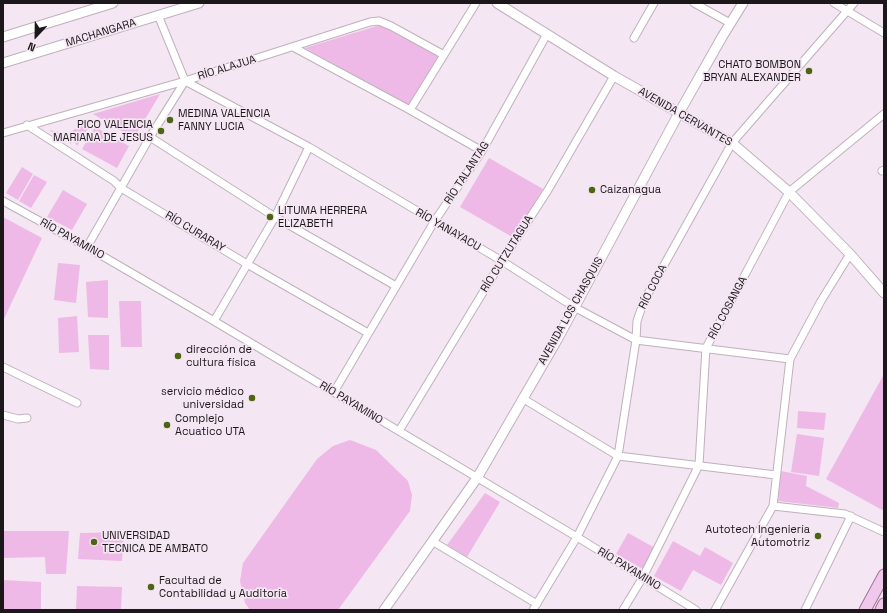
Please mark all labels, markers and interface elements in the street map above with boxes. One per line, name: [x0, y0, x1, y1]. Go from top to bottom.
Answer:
north arrow: [16, 16, 56, 56]
street label: MACHANGARA: [64, 16, 138, 50]
text: N: [25, 39, 38, 55]
street label: RÍO ALAJUA: [196, 53, 258, 83]
place label: CHATO BOMBON BRYAN ALEXANDER: [703, 58, 801, 84]
marker: CHATO BOMBON BRYAN ALEXANDER: [804, 66, 814, 76]
street label: AVENIDA CERVANTES: [636, 85, 734, 149]
place label: MEDINA VALENCIA FANNY LUCIA: [178, 107, 270, 133]
marker: MEDINA VALENCIA FANNY LUCIA: [165, 115, 175, 125]
place label: PICO VALENCIA MARIANA DE JESUS: [53, 118, 153, 144]
marker: PICO VALENCIA MARIANA DE JESUS: [156, 126, 166, 136]
street label: RÍO TALANTAG: [442, 139, 492, 207]
place label: Caizanagua: [600, 183, 661, 197]
marker: Caizanagua: [587, 185, 597, 195]
place label: LITUMA HERRERA ELIZABETH: [278, 204, 367, 230]
street label: RÍO YANAYACU: [413, 206, 483, 254]
street label: RÍO CURARAY: [163, 209, 227, 255]
marker: LITUMA HERRERA ELIZABETH: [265, 212, 275, 222]
street label: RÍO CUTZUTAGUA: [478, 213, 536, 295]
street label: RÍO PAYAMINO: [38, 216, 106, 262]
street label: AVENIDA LOS CHASQUIS: [536, 255, 606, 367]
street label: RÍO COCA: [636, 263, 670, 311]
street label: RÍO COSANGA: [706, 274, 750, 342]
place label: dirección de cultura física: [186, 343, 256, 369]
marker: dirección de cultura física: [173, 351, 183, 361]
street label: RÍO PAYAMINO: [317, 379, 385, 427]
place label: servicio médico universidad: [161, 385, 244, 411]
marker: servicio médico universidad: [247, 393, 257, 403]
place label: Complejo Acuatico UTA: [175, 412, 245, 438]
marker: Complejo Acuatico UTA: [162, 420, 172, 430]
place label: Autotech Ingeniería Automotriz: [705, 523, 810, 549]
place label: UNIVERSIDAD TECNICA DE AMBATO: [102, 529, 208, 555]
marker: Autotech Ingeniería Automotriz: [813, 531, 823, 541]
marker: UNIVERSIDAD TECNICA DE AMBATO: [89, 537, 99, 547]
street label: RÍO PAYAMINO: [595, 545, 663, 593]
place label: Facultad de Contabilidad y Auditoría: [159, 574, 287, 600]
marker: Facultad de Contabilidad y Auditoría: [146, 582, 156, 592]

